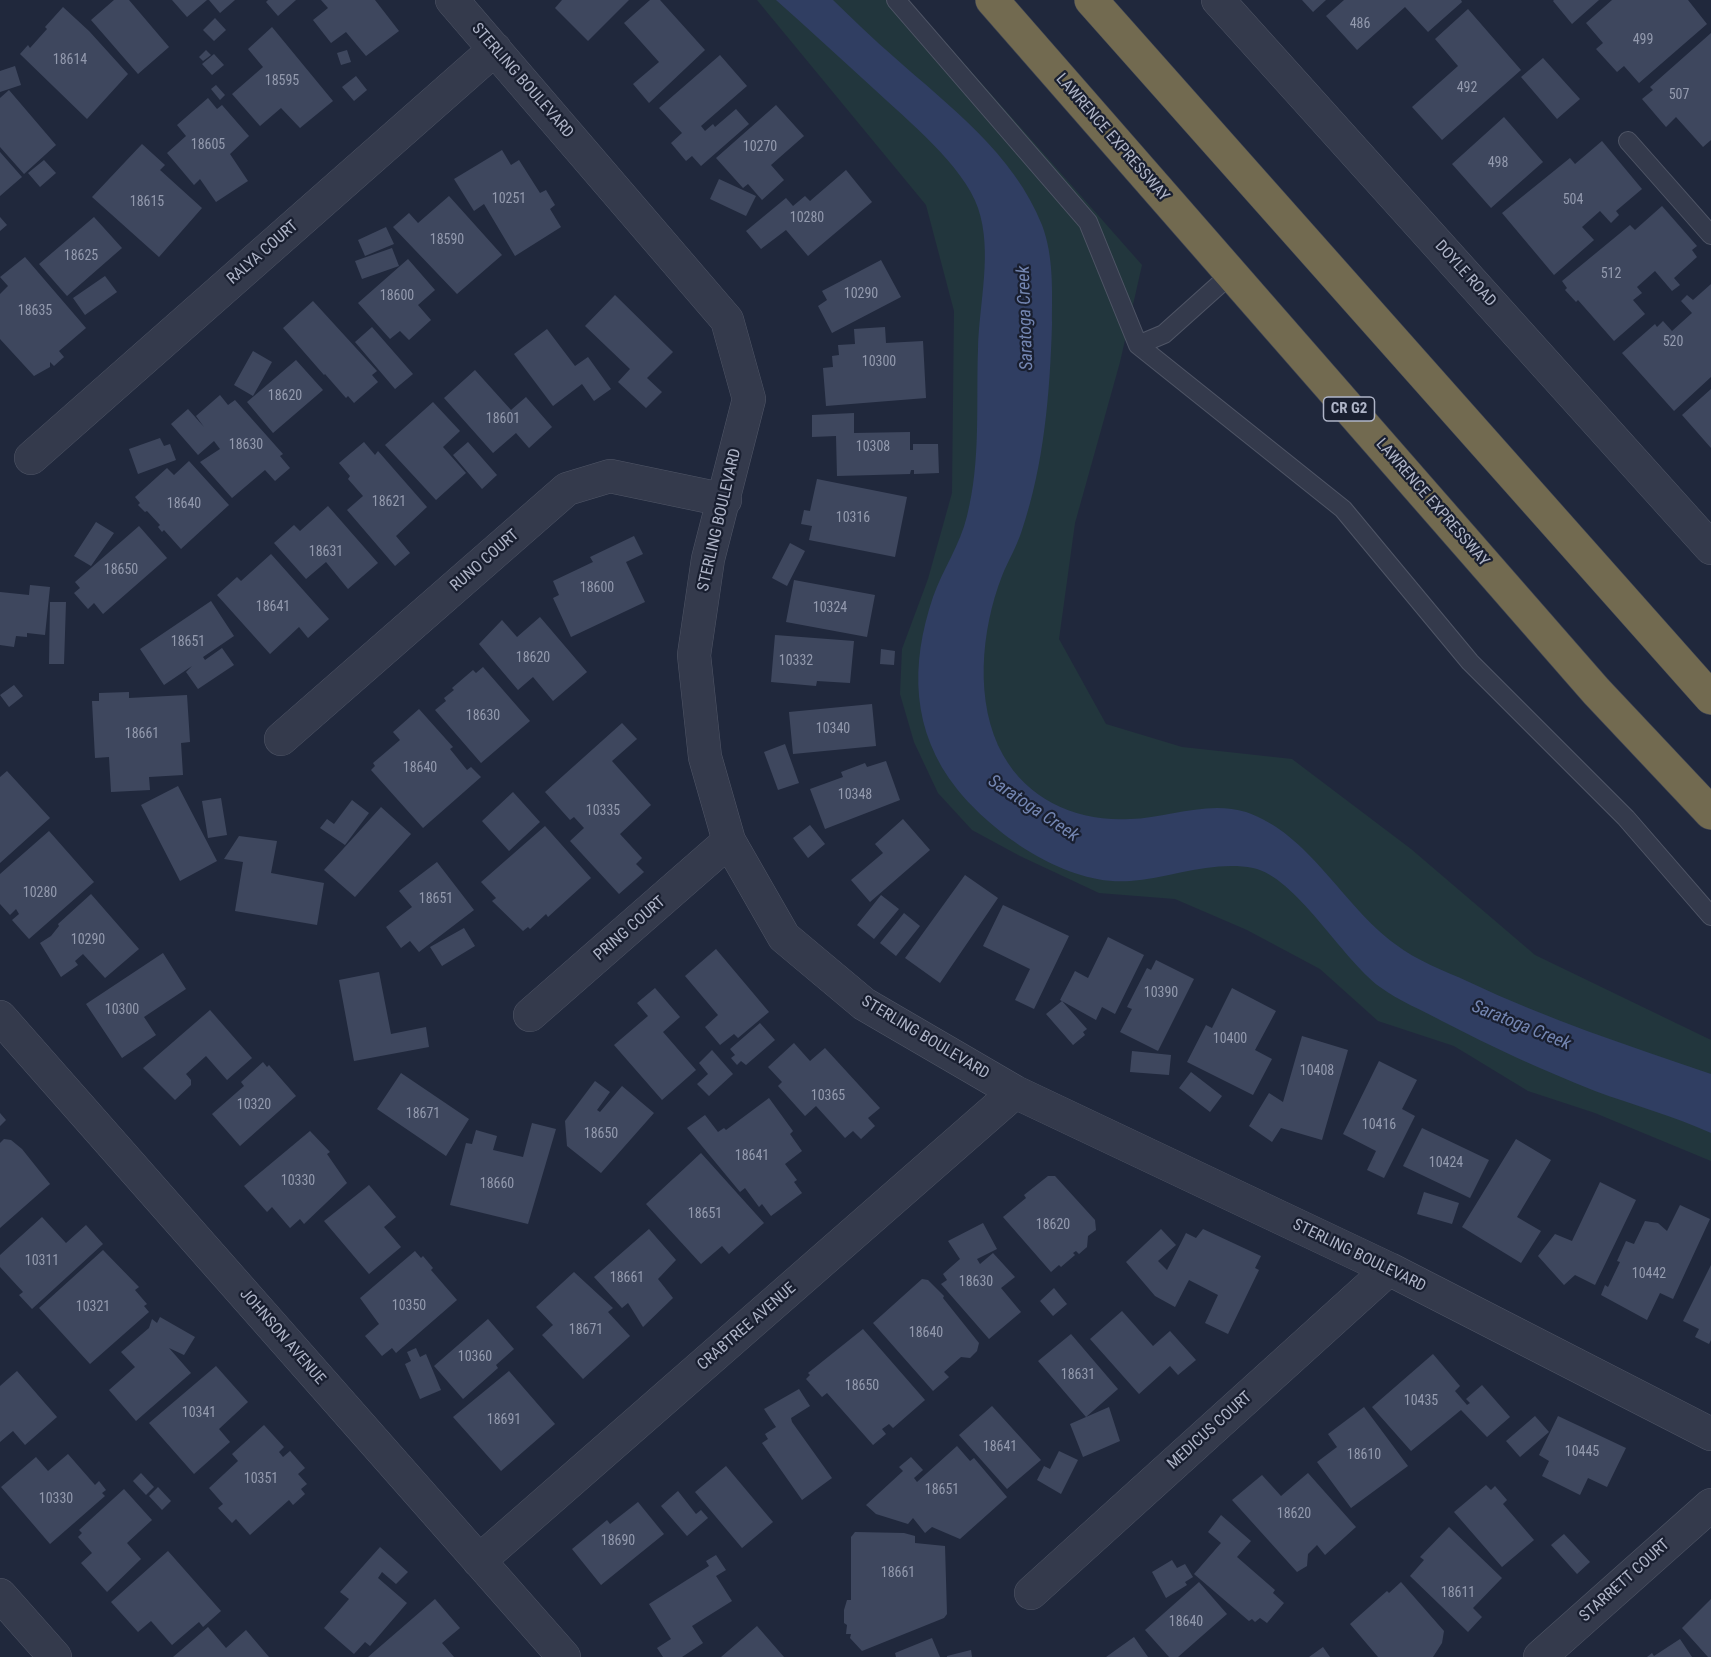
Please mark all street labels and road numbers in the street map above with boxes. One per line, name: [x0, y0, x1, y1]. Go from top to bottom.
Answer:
street label: STERLING BOULEVARD: [467, 20, 577, 142]
street label: LAWRENCE EXPRESSWAY: [1051, 70, 1173, 206]
street label: RALYA COURT: [224, 217, 302, 289]
street label: DOYLE ROAD: [1430, 237, 1500, 311]
road number: CR G2: [1324, 397, 1374, 421]
street label: LAWRENCE EXPRESSWAY: [1371, 435, 1493, 571]
street label: STERLING BOULEVARD: [694, 447, 746, 593]
street label: RUNO COURT: [447, 526, 523, 596]
street label: PRING COURT: [590, 893, 670, 965]
street label: STERLING BOULEVARD: [858, 992, 992, 1084]
street label: STERLING BOULEVARD: [1289, 1215, 1429, 1297]
street label: CRABTREE AVENUE: [694, 1279, 800, 1375]
street label: JOHNSON AVENUE: [235, 1285, 329, 1389]
street label: MEDICUS COURT: [1164, 1388, 1256, 1474]
street label: STARRETT COURT: [1576, 1536, 1674, 1626]

